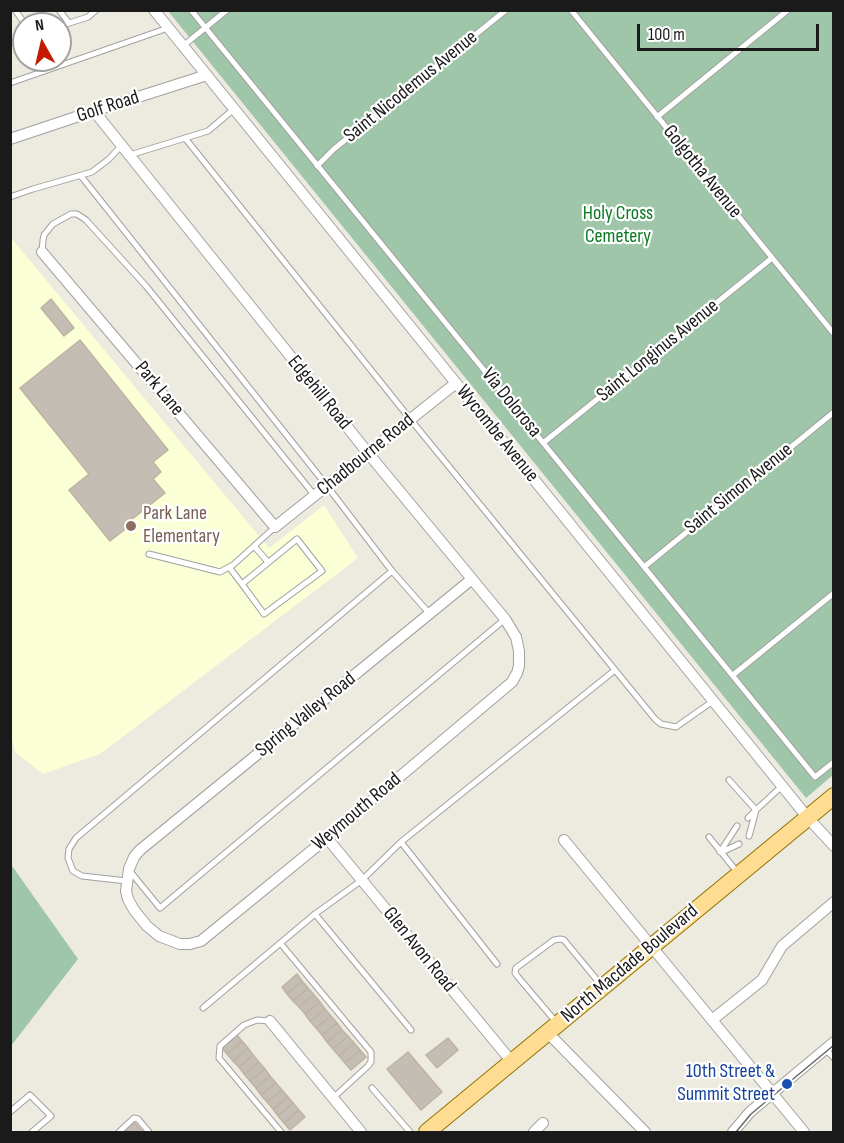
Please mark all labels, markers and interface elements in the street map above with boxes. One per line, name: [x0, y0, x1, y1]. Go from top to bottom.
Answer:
north arrow: [12, 12, 72, 72]
scale bar: [640, 12, 822, 50]
text: N: [34, 16, 45, 36]
text: 100 m: [648, 24, 685, 45]
street label: Saint Nicodemus Avenue: [339, 26, 483, 148]
street label: Golf Road: [74, 86, 142, 128]
street label: Golgotha Avenue: [657, 121, 747, 223]
park label: Holy Cross Cemetery: [583, 202, 653, 249]
street label: Saint Longinus Avenue: [592, 295, 724, 407]
street label: Edgehill Road: [282, 351, 356, 435]
street label: Park Lane: [129, 357, 189, 421]
street label: Via Dolorosa: [476, 363, 546, 443]
street label: Wycombe Avenue: [451, 381, 543, 487]
street label: Chadbourne Road: [313, 409, 419, 501]
street label: Saint Simon Avenue: [680, 438, 798, 540]
place label: Park Lane Elementary: [143, 502, 220, 549]
marker: Park Lane Elementary: [124, 519, 138, 533]
street label: Spring Valley Road: [251, 667, 361, 763]
street label: Weymouth Road: [308, 768, 406, 856]
street label: North Macdade Boulevard: [557, 900, 703, 1028]
street label: Glen Avon Road: [377, 903, 461, 997]
place label: 10th Street & Summit Street: [677, 1060, 775, 1107]
marker: 10th Street & Summit Street: [780, 1077, 794, 1091]

